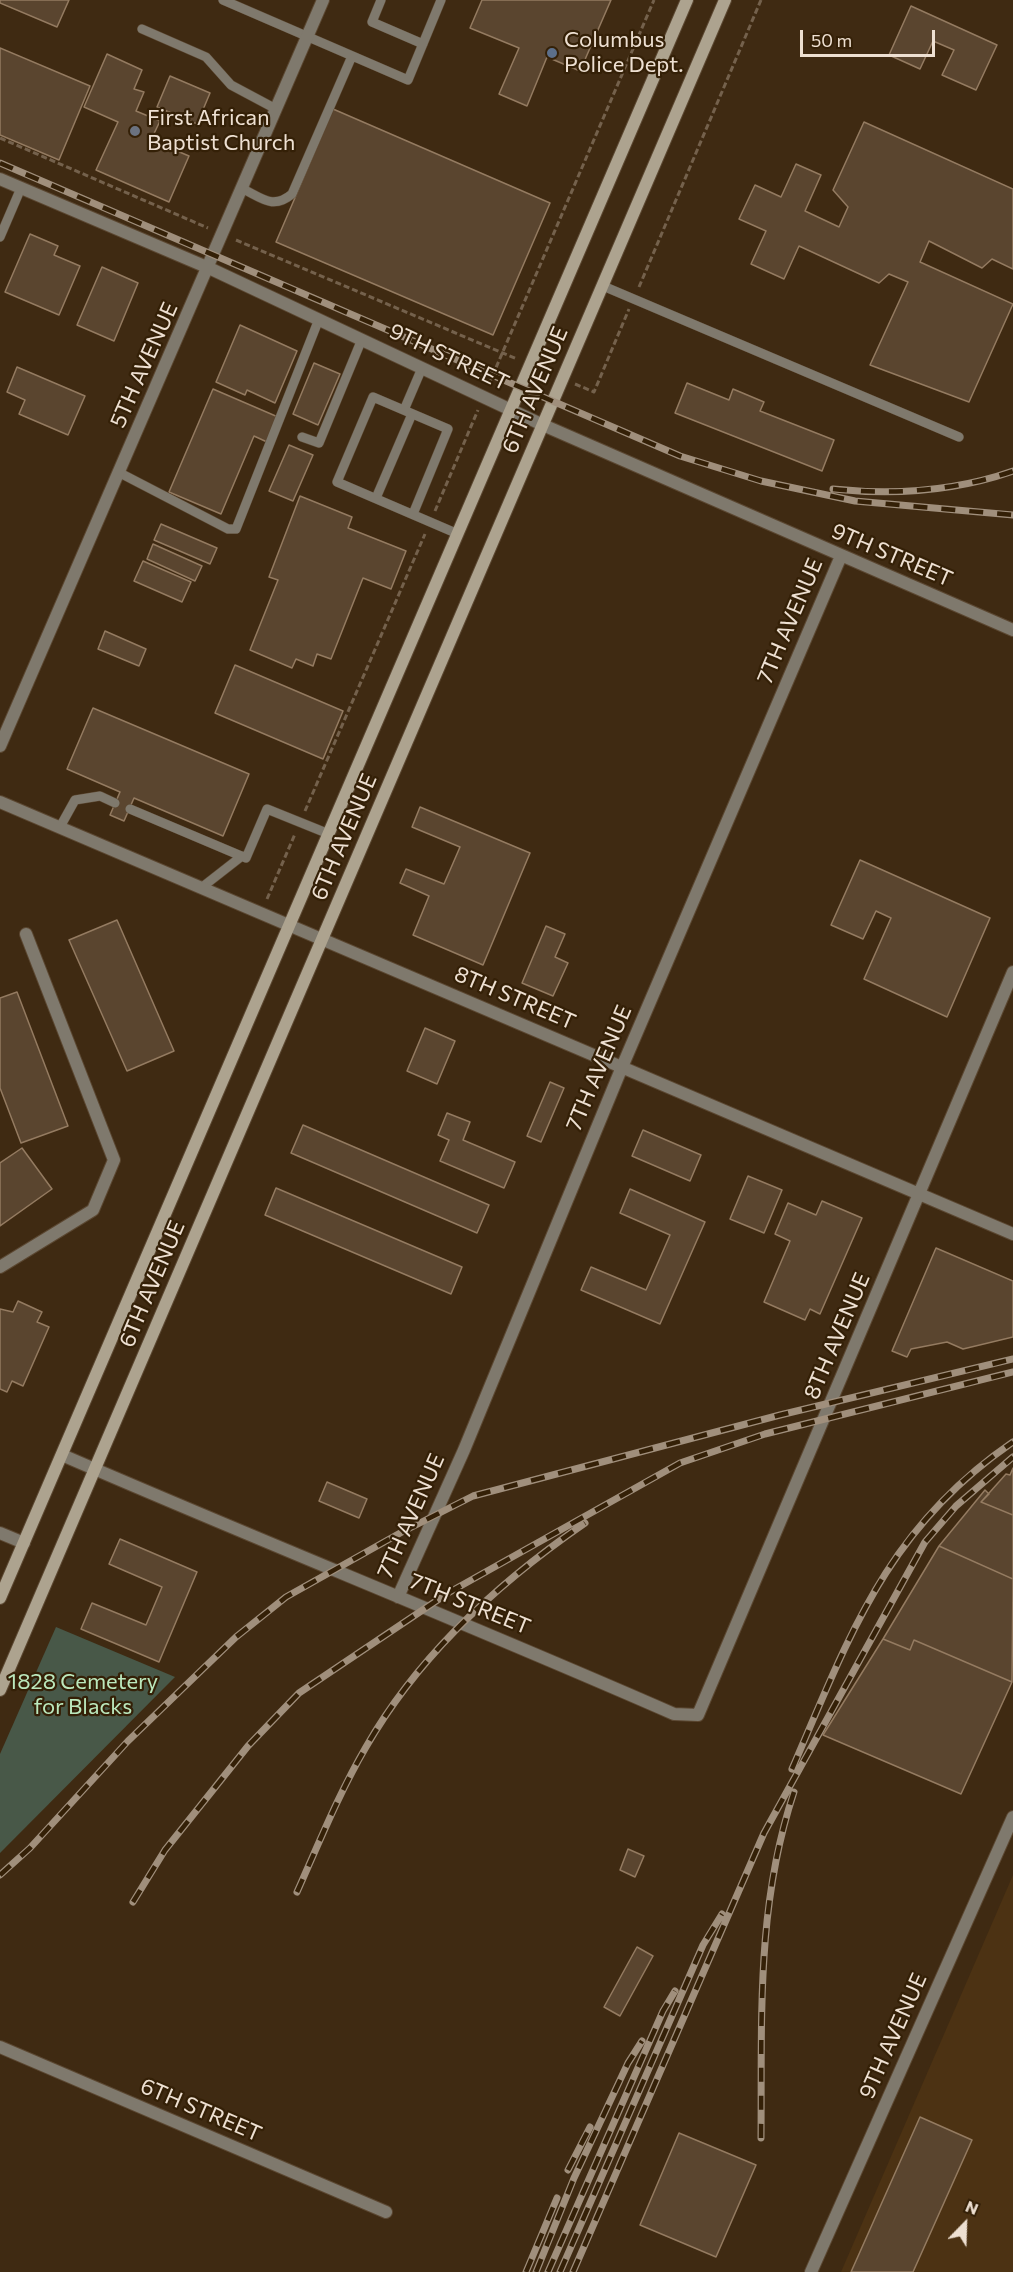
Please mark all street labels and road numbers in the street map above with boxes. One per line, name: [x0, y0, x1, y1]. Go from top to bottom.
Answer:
street label: 5TH AVENUE: [105, 298, 183, 432]
street label: 9TH STREET: [385, 318, 513, 396]
street label: 6TH AVENUE: [497, 323, 573, 457]
street label: 9TH STREET: [827, 518, 957, 592]
street label: 7TH AVENUE: [752, 554, 828, 688]
street label: 6TH AVENUE: [306, 770, 382, 904]
street label: 8TH STREET: [450, 961, 580, 1035]
street label: 7TH AVENUE: [561, 1001, 637, 1135]
street label: 6TH AVENUE: [114, 1217, 190, 1351]
street label: 8TH AVENUE: [798, 1269, 876, 1403]
street label: 7TH AVENUE: [372, 1449, 450, 1583]
street label: 7TH STREET: [406, 1568, 534, 1640]
street label: 9TH AVENUE: [854, 1969, 932, 2103]
street label: 6TH STREET: [136, 2073, 266, 2147]

